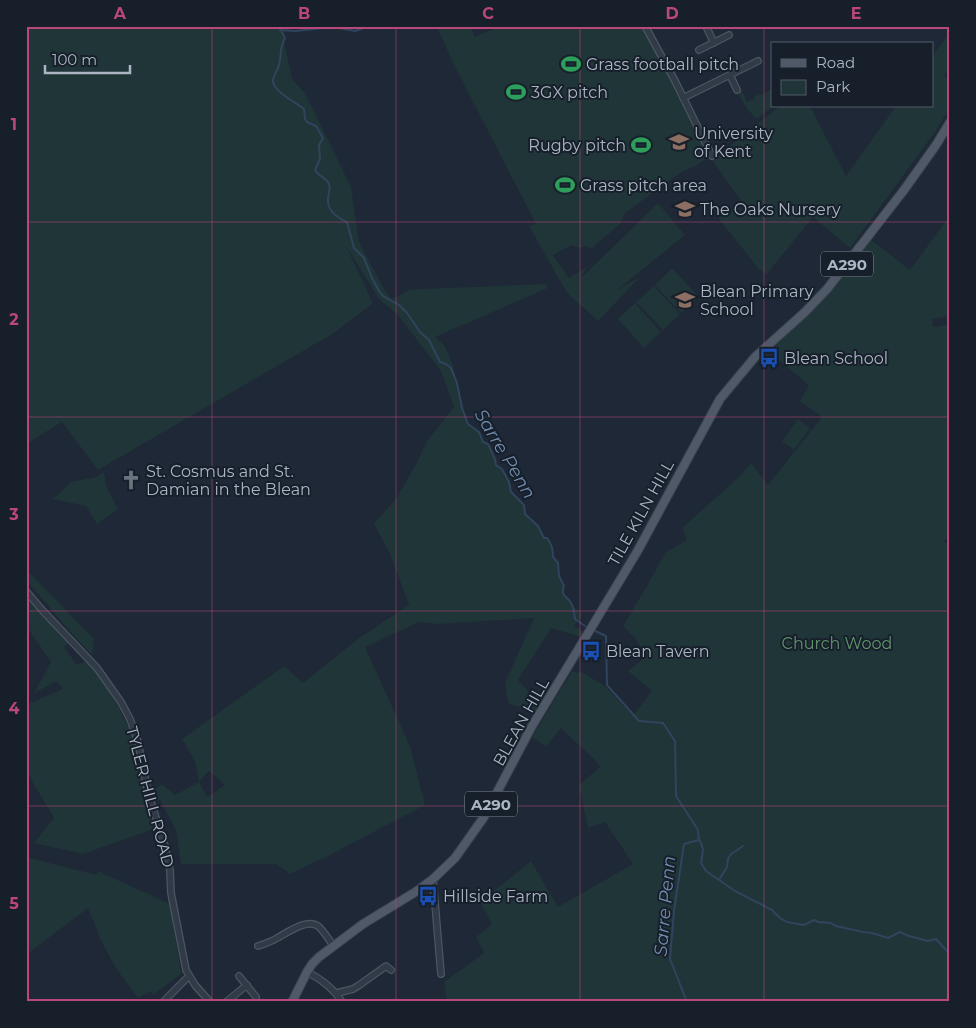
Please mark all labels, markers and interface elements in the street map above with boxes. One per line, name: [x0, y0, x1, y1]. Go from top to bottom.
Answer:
text: A: [113, 4, 127, 23]
text: B: [298, 4, 310, 23]
text: C: [482, 4, 494, 23]
text: D: [665, 4, 679, 23]
text: E: [851, 4, 861, 23]
scale bar: [45, 42, 130, 74]
legend: [771, 42, 934, 108]
text: 100 m: [52, 50, 97, 69]
sports icon: Grass football pitch: [560, 53, 582, 75]
text: Road: [816, 53, 855, 72]
place label: Grass football pitch: [586, 55, 739, 74]
text: Park: [816, 77, 850, 96]
sports icon: 3GX pitch: [505, 81, 527, 103]
place label: 3GX pitch: [531, 83, 608, 102]
text: 1: [11, 115, 17, 134]
place label: University of Kent: [694, 124, 773, 161]
school or university icon: University of Kent: [668, 131, 690, 153]
sports icon: Rugby pitch: [630, 134, 652, 156]
place label: Rugby pitch: [528, 136, 626, 155]
sports icon: Grass pitch area: [554, 174, 576, 196]
place label: Grass pitch area: [580, 176, 707, 195]
school or university icon: The Oaks Nursery: [674, 198, 696, 220]
place label: The Oaks Nursery: [700, 200, 841, 219]
road number: A290: [821, 252, 873, 276]
place label: Blean Primary School: [700, 282, 814, 319]
school or university icon: Blean Primary School: [674, 289, 696, 311]
text: 2: [9, 310, 19, 329]
bus stop icon: Blean School: [758, 347, 780, 369]
place label: Blean School: [784, 349, 888, 368]
water label: Sarre Penn: [470, 405, 540, 503]
street label: TILE KILN HILL: [604, 456, 678, 569]
place label: St. Cosmus and St. Damian in the Blean: [146, 462, 311, 499]
church icon: St. Cosmus and St. Damian in the Blean: [120, 469, 142, 491]
text: 3: [8, 505, 19, 524]
park label: Church Wood: [782, 634, 892, 653]
bus stop icon: Blean Tavern: [580, 640, 602, 662]
place label: Blean Tavern: [606, 642, 709, 661]
street label: BLEAN HILL: [489, 674, 553, 769]
text: 4: [8, 699, 20, 718]
street label: TYLER HILL ROAD: [122, 724, 178, 870]
road number: A290: [465, 792, 517, 816]
water label: Sarre Penn: [650, 855, 680, 957]
bus stop icon: Hillside Farm: [417, 885, 439, 907]
place label: Hillside Farm: [443, 887, 548, 906]
text: 5: [9, 894, 19, 913]

